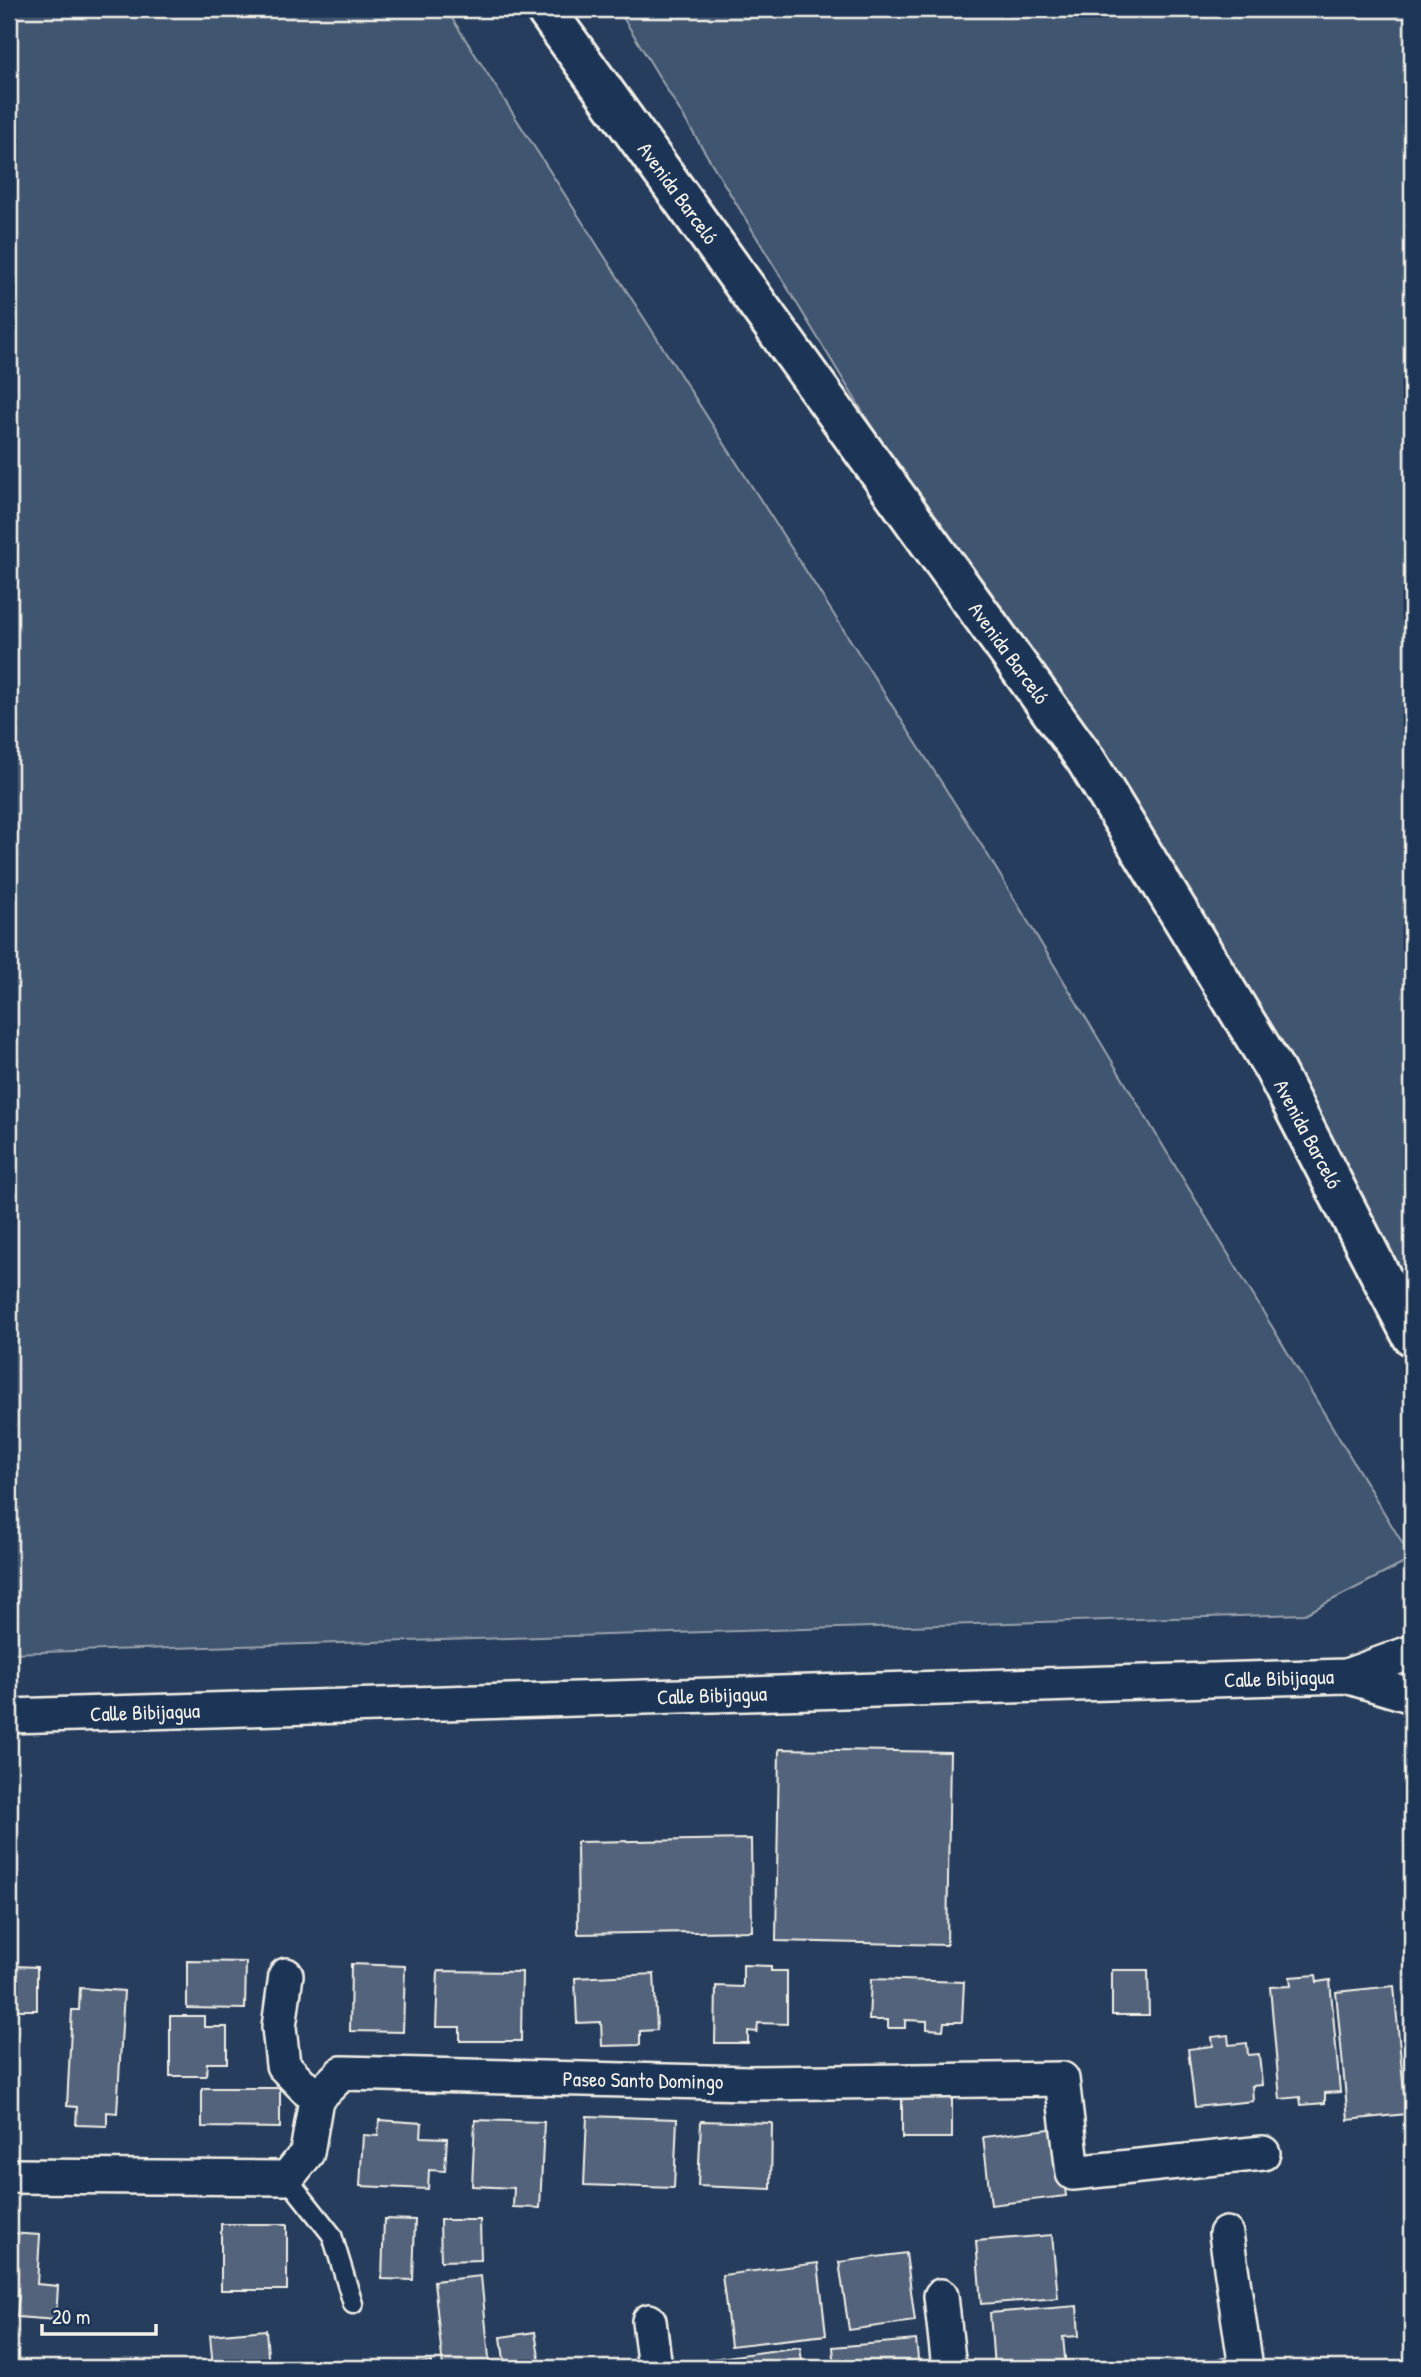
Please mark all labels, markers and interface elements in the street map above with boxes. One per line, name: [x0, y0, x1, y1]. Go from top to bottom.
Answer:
street label: Avenida Barceló: [631, 136, 725, 250]
street label: Avenida Barceló: [962, 596, 1056, 710]
street label: Avenida Barceló: [1267, 1074, 1349, 1194]
street label: Calle Bibijagua: [1224, 1662, 1334, 1694]
street label: Calle Bibijagua: [657, 1679, 767, 1711]
street label: Calle Bibijagua: [90, 1696, 200, 1728]
street label: Paseo Santo Domingo: [562, 2064, 724, 2096]
scale bar: [42, 2293, 156, 2337]
text: 20 m: [52, 2302, 90, 2331]

